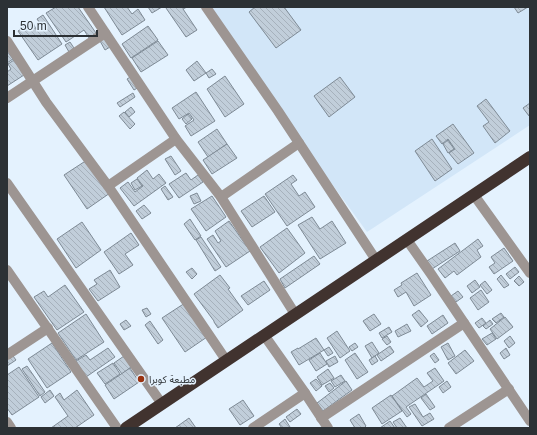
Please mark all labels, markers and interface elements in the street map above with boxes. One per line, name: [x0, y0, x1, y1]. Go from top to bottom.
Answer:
scale bar: [14, 12, 97, 38]
text: 50 m: [20, 19, 47, 33]
marker: مطبعة كوبرا: [136, 374, 146, 384]
place label: مطبعة كوبرا: [149, 374, 195, 386]

